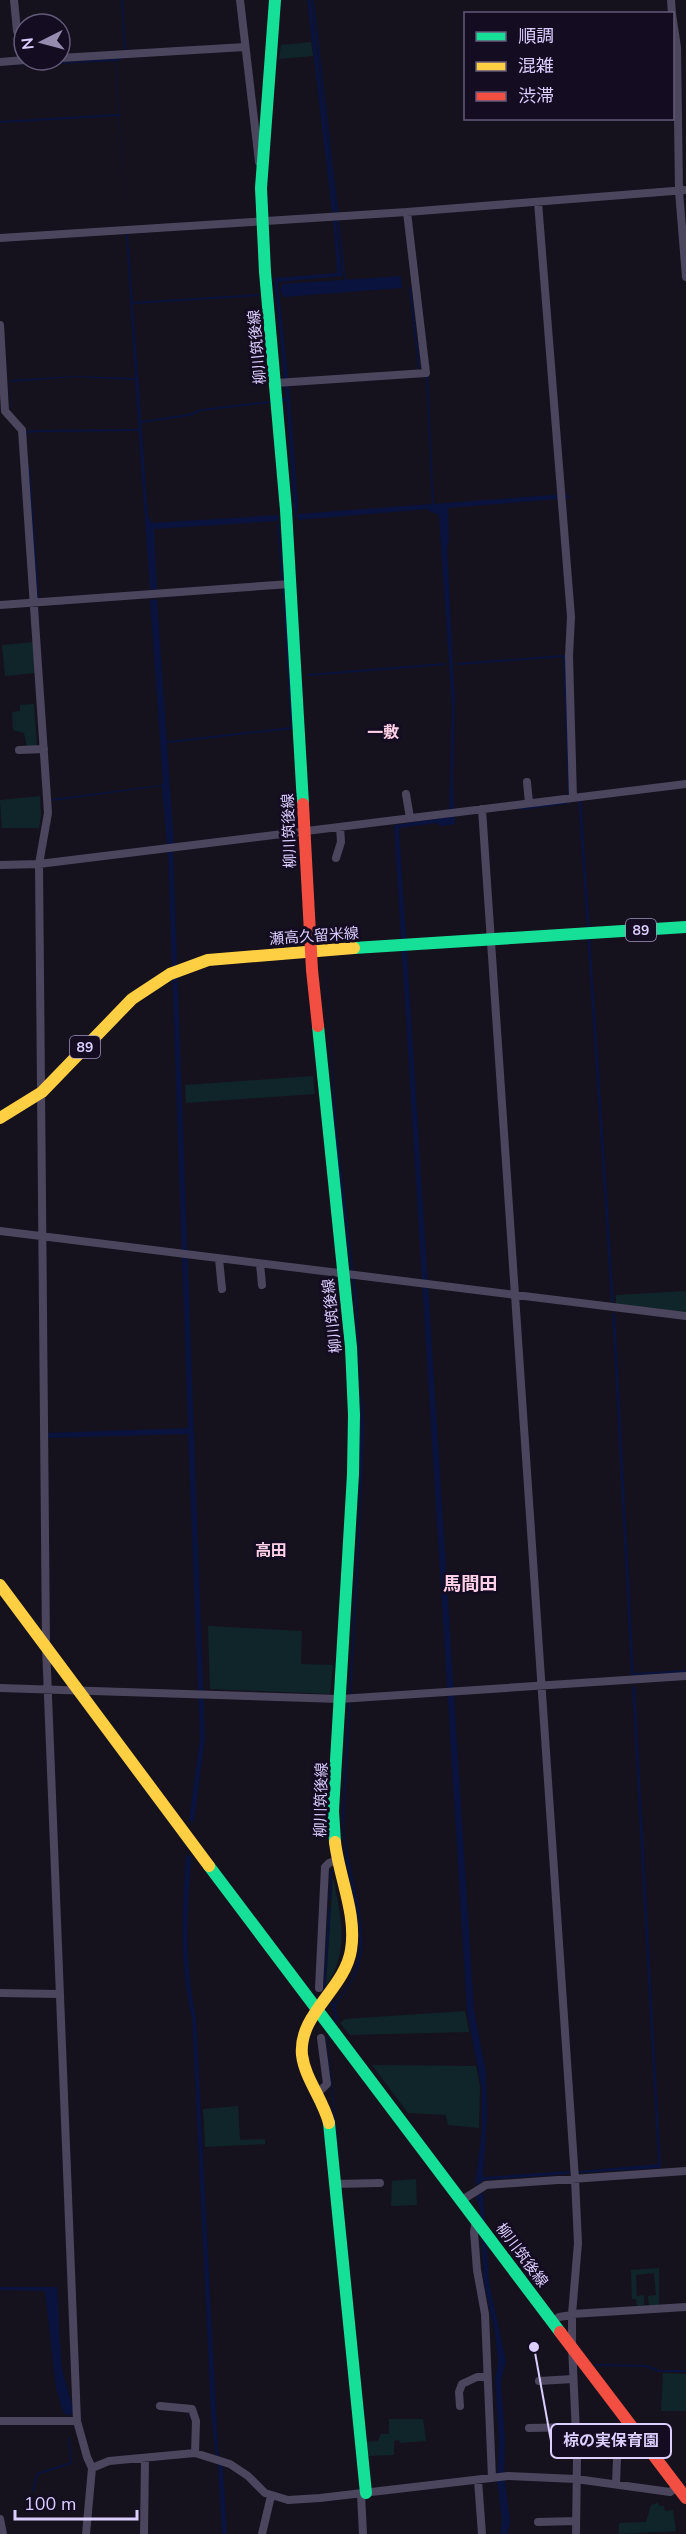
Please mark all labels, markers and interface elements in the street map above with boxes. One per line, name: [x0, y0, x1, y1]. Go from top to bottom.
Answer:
north arrow: [12, 12, 72, 72]
legend: [464, 12, 674, 120]
text: 順調: [518, 24, 554, 48]
text: N: [17, 36, 40, 51]
text: 混雑: [518, 54, 554, 78]
text: 渋滞: [518, 84, 554, 108]
street label: 柳川筑後線: [244, 309, 270, 385]
district label: 一敷: [367, 722, 399, 744]
street label: 柳川筑後線: [278, 793, 300, 869]
road number: 89: [626, 919, 656, 941]
street label: 瀬高久留米線: [268, 923, 360, 949]
road number: 89: [70, 1036, 100, 1058]
street label: 柳川筑後線: [318, 1278, 346, 1354]
district label: 高田: [255, 1540, 287, 1562]
district label: 馬間田: [443, 1572, 497, 1596]
street label: 柳川筑後線: [310, 1762, 332, 1838]
street label: 柳川筑後線: [491, 2219, 553, 2291]
callout: 椋の実保育園: [551, 2424, 671, 2458]
text: 椋の実保育園: [563, 2430, 659, 2452]
scale bar: [15, 2483, 136, 2521]
text: 100 m: [24, 2492, 76, 2516]

